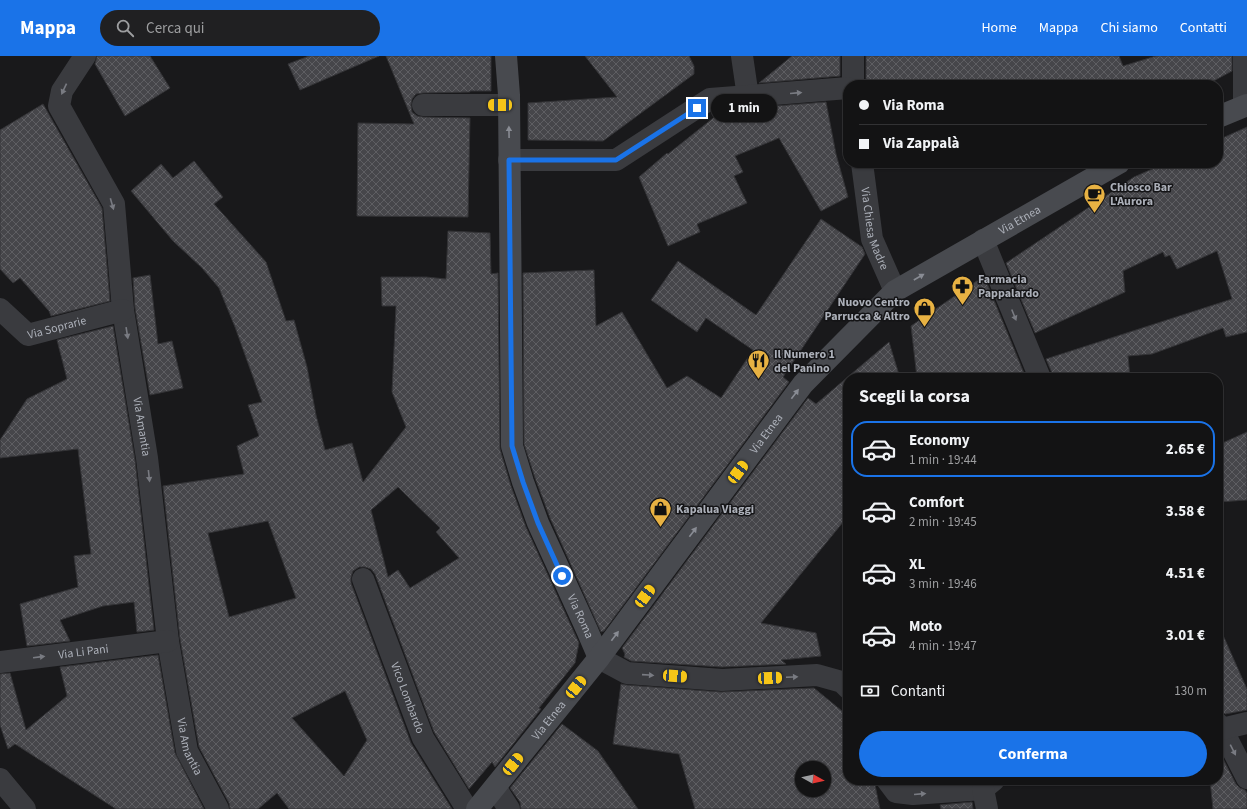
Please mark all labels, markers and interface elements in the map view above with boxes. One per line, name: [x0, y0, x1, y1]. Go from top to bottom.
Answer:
search box: [100, 10, 380, 46]
text: Mappa: [20, 15, 76, 42]
icon: search: [114, 17, 136, 39]
text: Cerca qui: [146, 18, 205, 39]
text: Home: [981, 18, 1017, 38]
text: Mappa: [1039, 18, 1078, 38]
text: Chi siamo: [1100, 18, 1158, 38]
text: Contatti: [1180, 18, 1227, 38]
one-way arrow: [61, 83, 67, 95]
one-way arrow: [790, 89, 802, 96]
callout: 1 min: [711, 94, 777, 122]
text: Via Roma: [883, 95, 945, 116]
car: [488, 99, 512, 111]
route end: [688, 99, 706, 117]
text: 1 min: [728, 99, 760, 117]
one-way arrow: [506, 125, 512, 138]
text: Via Zappalà: [883, 133, 959, 154]
place label: Chiosco Bar L'Aurora: [1110, 179, 1172, 210]
cafe icon: Chiosco Bar L'Aurora: [1082, 181, 1108, 214]
street label: Via Chiesa Madre: [857, 186, 893, 272]
one-way arrow: [109, 199, 115, 211]
street label: Via Etnea: [995, 201, 1044, 239]
place label: Farmacia Pappalardo: [978, 271, 1039, 302]
one-way arrow: [914, 273, 925, 280]
pharmacy icon: Farmacia Pappalardo: [950, 273, 976, 306]
place label: Nuovo Centro Parrucca & Altro: [824, 294, 910, 325]
shop icon: Nuovo Centro Parrucca & Altro: [912, 296, 938, 329]
one-way arrow: [1011, 309, 1017, 320]
street label: Via Soprarie: [26, 312, 88, 343]
one-way arrow: [124, 327, 130, 339]
place label: Il Numero 1 del Panino: [774, 346, 835, 377]
restaurant icon: Il Numero 1 del Panino: [746, 348, 772, 381]
text: Scegli la corsa: [859, 384, 970, 409]
one-way arrow: [791, 389, 799, 399]
street label: Via Amantia: [129, 396, 155, 457]
street label: Via Etnea: [746, 410, 787, 457]
text: Economy: [909, 430, 970, 451]
icon: car: [861, 431, 897, 467]
text: 2.65 €: [1166, 439, 1205, 460]
text: 1 min · 19:44: [909, 451, 977, 469]
car: [726, 459, 750, 485]
one-way arrow: [145, 470, 152, 482]
text: Comfort: [909, 492, 964, 513]
icon: car: [861, 493, 897, 529]
shop icon: Kapalua Viaggi: [647, 496, 673, 529]
place label: Kapalua Viaggi: [676, 501, 754, 518]
text: 3.58 €: [1166, 501, 1205, 522]
text: 2 min · 19:45: [909, 513, 977, 531]
one-way arrow: [688, 527, 696, 537]
text: XL: [909, 554, 925, 575]
icon: car: [861, 555, 897, 591]
text: 4.51 €: [1166, 563, 1205, 584]
route start: [553, 567, 571, 585]
text: 3 min · 19:46: [909, 575, 977, 593]
car: [633, 583, 657, 609]
street label: Via Roma: [563, 591, 598, 641]
text: Moto: [909, 616, 942, 637]
icon: car: [861, 617, 897, 653]
text: 3.01 €: [1166, 625, 1205, 646]
one-way arrow: [611, 631, 619, 642]
text: 4 min · 19:47: [909, 637, 977, 655]
street label: Via Li Pani: [57, 640, 110, 663]
one-way arrow: [33, 654, 45, 660]
street label: Vico Lombardo: [387, 660, 429, 736]
car: [663, 669, 687, 683]
one-way arrow: [642, 671, 654, 678]
car: [758, 671, 782, 685]
one-way arrow: [786, 673, 798, 680]
car: [564, 674, 588, 700]
icon: cash: [859, 680, 881, 702]
text: Contanti: [891, 681, 945, 702]
text: 130 m: [1174, 682, 1207, 700]
street label: Via Etnea: [528, 697, 570, 744]
street label: Via Amantia: [173, 716, 207, 778]
button: Conferma: [859, 731, 1207, 777]
one-way arrow: [1230, 745, 1236, 756]
car: [501, 751, 525, 777]
north arrow: [795, 761, 831, 797]
map controls: [795, 761, 831, 797]
one-way arrow: [914, 790, 926, 797]

